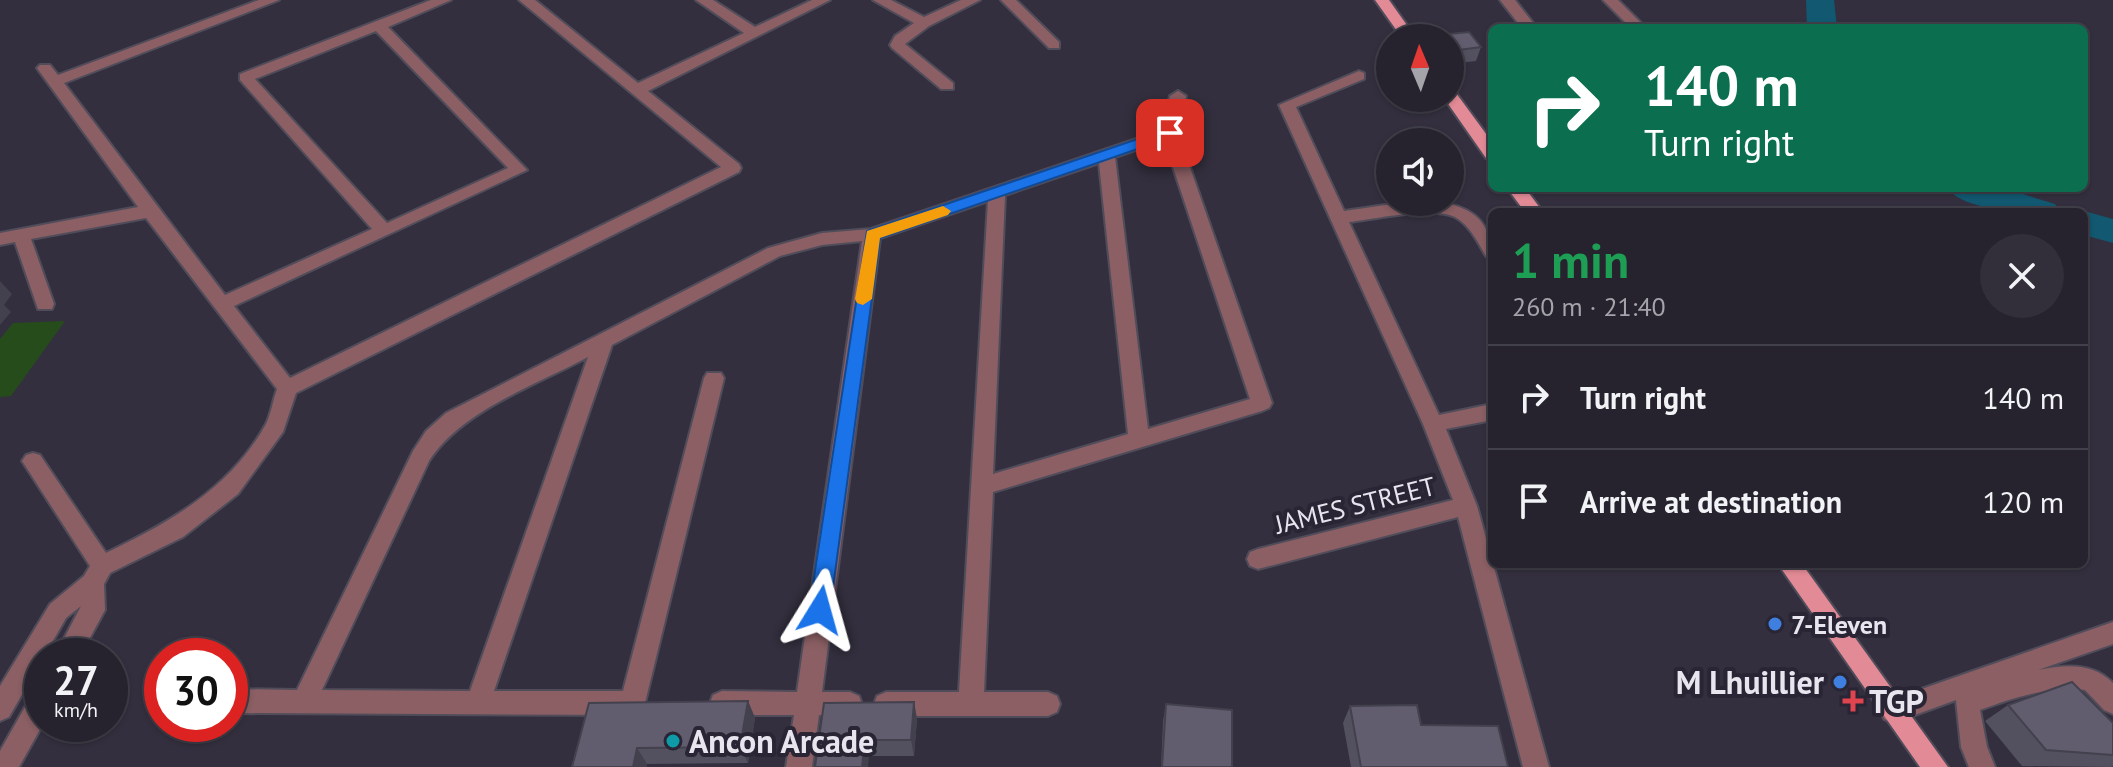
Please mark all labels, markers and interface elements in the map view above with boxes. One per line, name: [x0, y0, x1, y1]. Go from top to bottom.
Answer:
north arrow: [1376, 24, 1464, 112]
map controls: [1376, 24, 1464, 216]
text: 140 m: [1644, 49, 1799, 121]
icon: right: [1512, 56, 1616, 160]
pin: [1136, 99, 1204, 167]
icon: arrive: [1148, 111, 1192, 155]
text: Turn right: [1644, 119, 1794, 166]
button: sound: [1376, 128, 1464, 216]
text: 1 min: [1512, 229, 1629, 291]
button: close: [1980, 234, 2064, 318]
text: 260 m · 21:40: [1512, 290, 1666, 323]
icon: right: [1512, 375, 1556, 419]
text: Turn right: [1580, 378, 1706, 417]
text: 140 m: [1983, 378, 2064, 417]
street label: JAMES STREET: [1270, 469, 1439, 541]
icon: arrive: [1512, 479, 1556, 523]
text: Arrive at destination: [1580, 482, 1842, 521]
text: 120 m: [1983, 482, 2064, 521]
position arrow: [778, 568, 862, 652]
place label: 7-Eleven: [1791, 608, 1887, 641]
marker: 7-Eleven: [1766, 615, 1784, 633]
speed limit sign: 30: [144, 638, 248, 742]
text: 27: [53, 654, 99, 706]
place label: M Lhuillier: [1676, 661, 1825, 703]
marker: M Lhuillier: [1831, 673, 1849, 691]
place label: TGP: [1869, 680, 1924, 722]
marker: TGP: [1844, 692, 1862, 710]
text: km/h: [54, 697, 98, 723]
place label: Ancon Arcade: [689, 720, 874, 762]
marker: Ancon Arcade: [664, 732, 682, 750]

